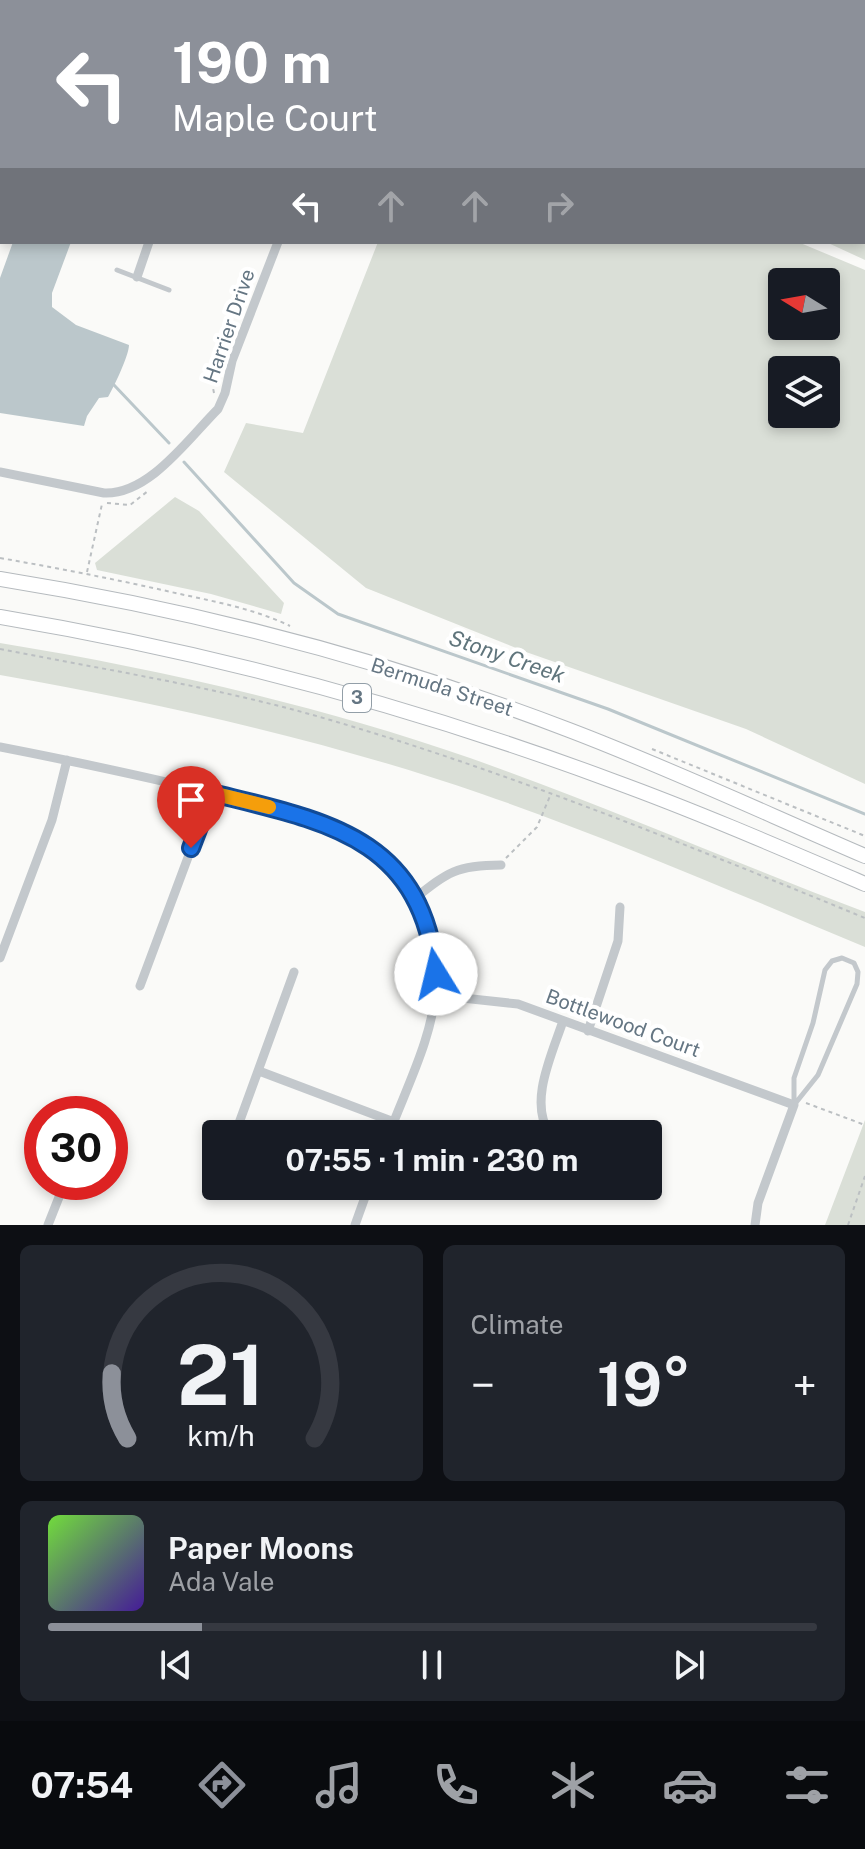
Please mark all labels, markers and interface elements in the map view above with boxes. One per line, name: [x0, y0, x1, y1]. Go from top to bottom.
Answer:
text: 190 m: [172, 30, 332, 96]
icon: left: [40, 32, 144, 136]
text: Maple Court: [172, 97, 378, 139]
icon: left: [285, 184, 329, 228]
icon: ahead: [369, 184, 413, 228]
icon: ahead: [453, 184, 497, 228]
icon: right: [537, 184, 581, 228]
street label: Harrier Drive: [198, 266, 260, 386]
north arrow: [768, 268, 840, 340]
map controls: [768, 268, 840, 428]
button: layers: [768, 356, 840, 428]
water label: Stony Creek: [446, 624, 568, 688]
street label: Bermuda Street: [368, 653, 516, 721]
road number: 3: [343, 684, 371, 712]
pin: [157, 766, 225, 848]
icon: arrive: [169, 778, 213, 822]
position arrow: [394, 932, 478, 1016]
street label: Bottlewood Court: [543, 984, 703, 1062]
speed limit sign: 30: [24, 1096, 128, 1200]
text: 07:55 · 1 min · 230 m: [286, 1142, 578, 1178]
text: Climate: [471, 1309, 564, 1340]
text: 21: [177, 1326, 265, 1424]
text: 19°: [597, 1349, 691, 1420]
text: −: [471, 1359, 495, 1411]
text: +: [793, 1359, 817, 1411]
text: km/h: [188, 1419, 255, 1452]
text: Paper Moons: [168, 1530, 354, 1566]
text: Ada Vale: [168, 1566, 274, 1597]
icon: previous: [154, 1643, 198, 1687]
icon: pause: [410, 1643, 454, 1687]
icon: next: [667, 1643, 711, 1687]
icon: directions: [194, 1757, 250, 1813]
icon: music: [311, 1757, 367, 1813]
icon: phone: [428, 1757, 484, 1813]
icon: climate: [545, 1757, 601, 1813]
icon: car: [662, 1757, 718, 1813]
icon: filters: [779, 1757, 835, 1813]
text: 07:54: [30, 1764, 133, 1806]

